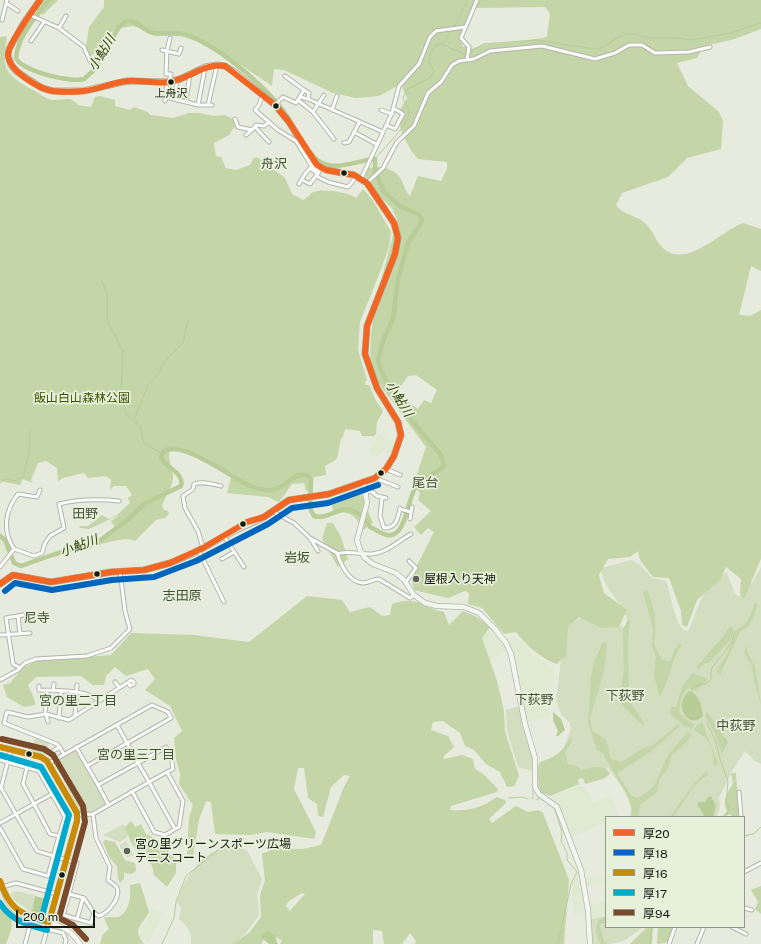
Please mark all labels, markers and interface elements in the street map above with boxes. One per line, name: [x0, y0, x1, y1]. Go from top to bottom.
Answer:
water label: 小鮎川: [85, 32, 119, 74]
marker: 上舟沢: [166, 77, 176, 87]
place label: 上舟沢: [155, 87, 187, 101]
unlabelled marker: [271, 101, 281, 111]
district label: 舟沢: [261, 156, 287, 172]
unlabelled marker: [339, 168, 349, 178]
water label: 小鮎川: [382, 378, 416, 420]
park label: 飯山白山森林公園: [34, 391, 130, 405]
unlabelled marker: [376, 468, 386, 478]
district label: 尾台: [412, 475, 438, 491]
district label: 田野: [72, 506, 98, 522]
unlabelled marker: [238, 519, 248, 529]
water label: 小鮎川: [58, 532, 100, 560]
district label: 岩坂: [284, 550, 310, 566]
unlabelled marker: [92, 569, 102, 579]
place label: 屋根入り天神: [424, 572, 496, 586]
marker: 屋根入り天神: [411, 574, 421, 584]
district label: 志田原: [163, 588, 201, 604]
district label: 尼寺: [24, 610, 50, 626]
district label: 下荻野: [606, 688, 644, 704]
district label: 下荻野: [515, 692, 553, 708]
district label: 宮の里二丁目: [39, 693, 117, 709]
district label: 中荻野: [717, 718, 755, 734]
district label: 宮の里三丁目: [97, 747, 175, 763]
unlabelled marker: [24, 749, 34, 759]
legend: [605, 816, 745, 928]
text: 厚20: [643, 827, 670, 841]
place label: 宮の里グリーンスポーツ広場 テニスコート: [135, 837, 291, 865]
marker: 宮の里グリーンスポーツ広場 テニスコート: [122, 846, 132, 856]
text: 厚18: [643, 847, 668, 861]
text: 厚16: [643, 867, 667, 881]
unlabelled marker: [57, 870, 67, 880]
text: 厚17: [643, 887, 667, 901]
scale bar: [18, 902, 97, 928]
text: 厚94: [643, 907, 670, 921]
text: 200 m: [23, 910, 58, 924]

